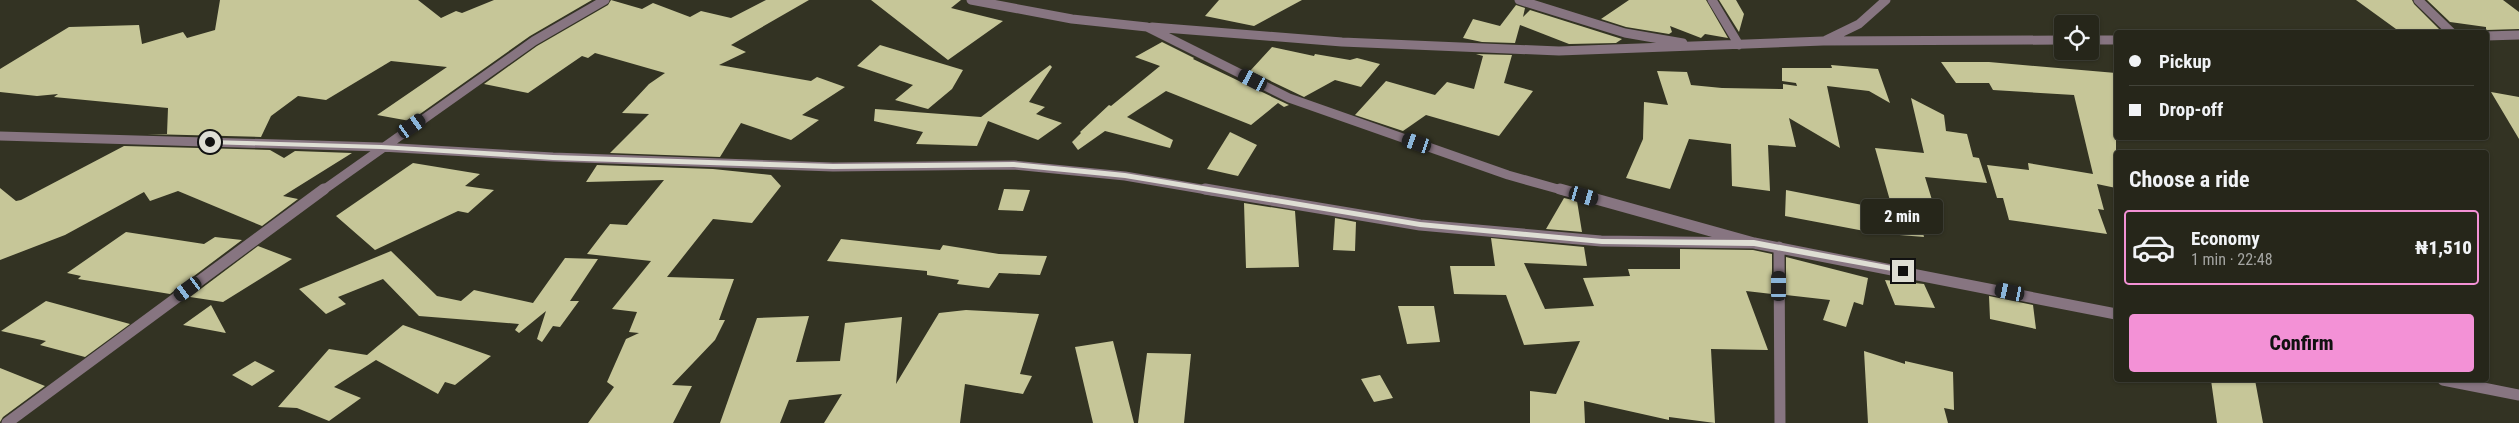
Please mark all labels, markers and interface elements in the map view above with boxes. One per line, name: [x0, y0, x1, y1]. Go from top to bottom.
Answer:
map controls: [2054, 15, 2099, 60]
button: locate: [2054, 15, 2099, 60]
text: Pickup: [2159, 50, 2211, 73]
car: [1236, 67, 1269, 93]
text: Drop-off: [2159, 98, 2223, 121]
car: [395, 111, 428, 141]
route start: [199, 131, 221, 153]
car: [1400, 131, 1433, 155]
text: Choose a ride: [2129, 167, 2250, 192]
car: [1567, 185, 1600, 207]
callout: 2 min: [1862, 198, 1944, 234]
text: 2 min: [1884, 207, 1920, 226]
icon: car: [2131, 225, 2176, 270]
text: Economy: [2191, 227, 2260, 250]
text: ₦1,510: [2415, 236, 2472, 259]
text: 1 min · 22:48: [2191, 250, 2273, 269]
route end: [1892, 260, 1914, 282]
car: [1771, 271, 1786, 301]
car: [171, 274, 204, 304]
car: [1993, 282, 2026, 302]
button: Confirm: [2129, 314, 2474, 372]

